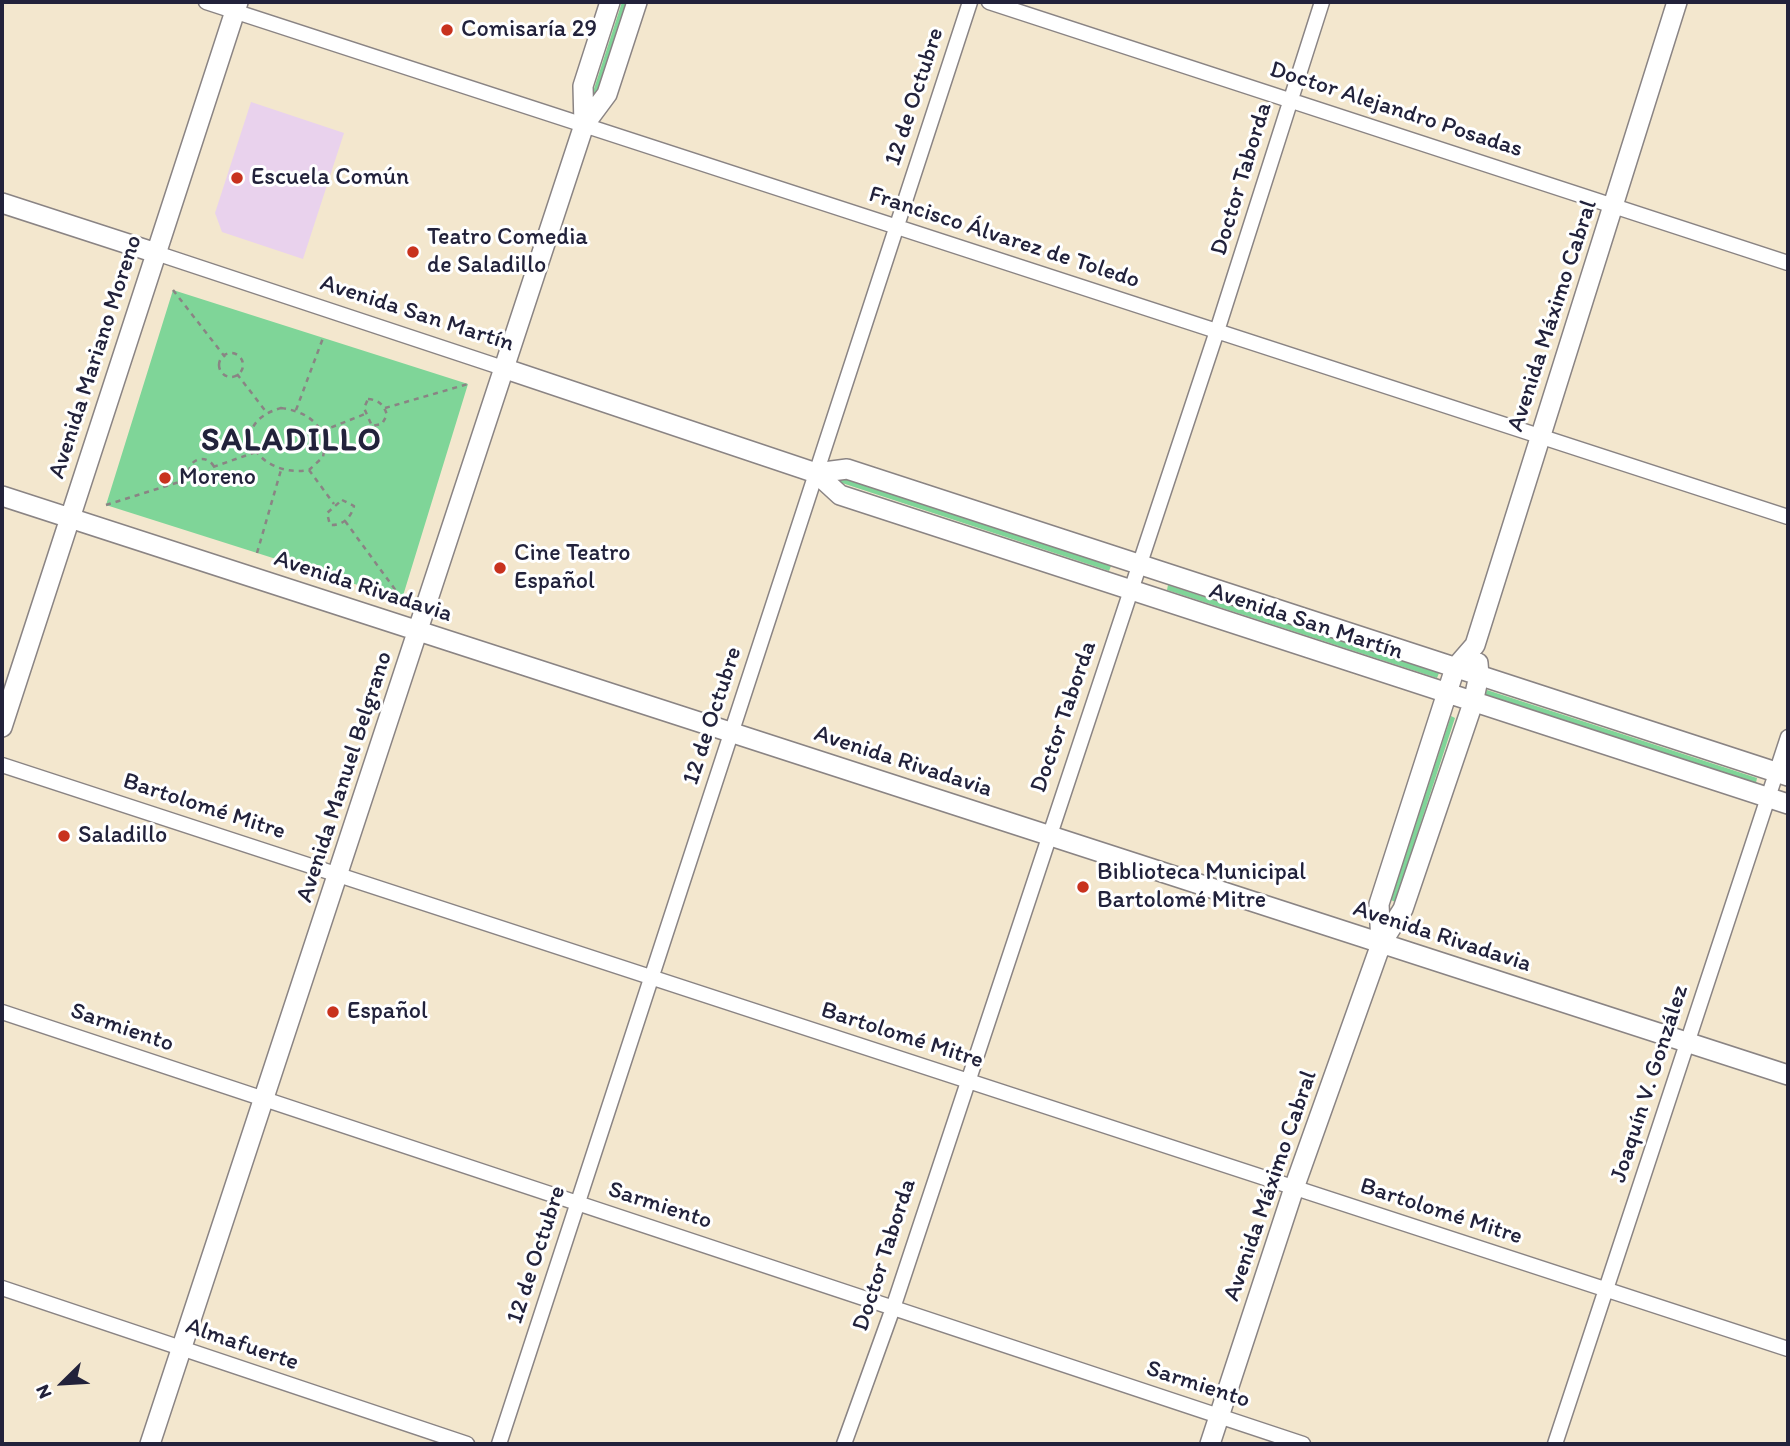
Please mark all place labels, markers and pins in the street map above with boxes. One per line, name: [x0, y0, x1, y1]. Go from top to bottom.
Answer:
place label: Comisaría 29: [461, 16, 597, 44]
marker: Comisaría 29: [439, 22, 455, 38]
place label: Escuela Común: [251, 164, 409, 192]
marker: Escuela Común: [229, 170, 245, 186]
place label: Teatro Comedia de Saladillo: [427, 224, 588, 280]
marker: Teatro Comedia de Saladillo: [405, 244, 421, 260]
place label: Moreno: [179, 464, 256, 492]
marker: Moreno: [157, 470, 173, 486]
place label: Cine Teatro Español: [514, 540, 631, 596]
marker: Cine Teatro Español: [492, 560, 508, 576]
place label: Saladillo: [78, 822, 167, 850]
marker: Saladillo: [56, 828, 72, 844]
place label: Biblioteca Municipal Bartolomé Mitre: [1097, 859, 1306, 915]
marker: Biblioteca Municipal Bartolomé Mitre: [1075, 879, 1091, 895]
place label: Español: [347, 998, 428, 1026]
marker: Español: [325, 1004, 341, 1020]

